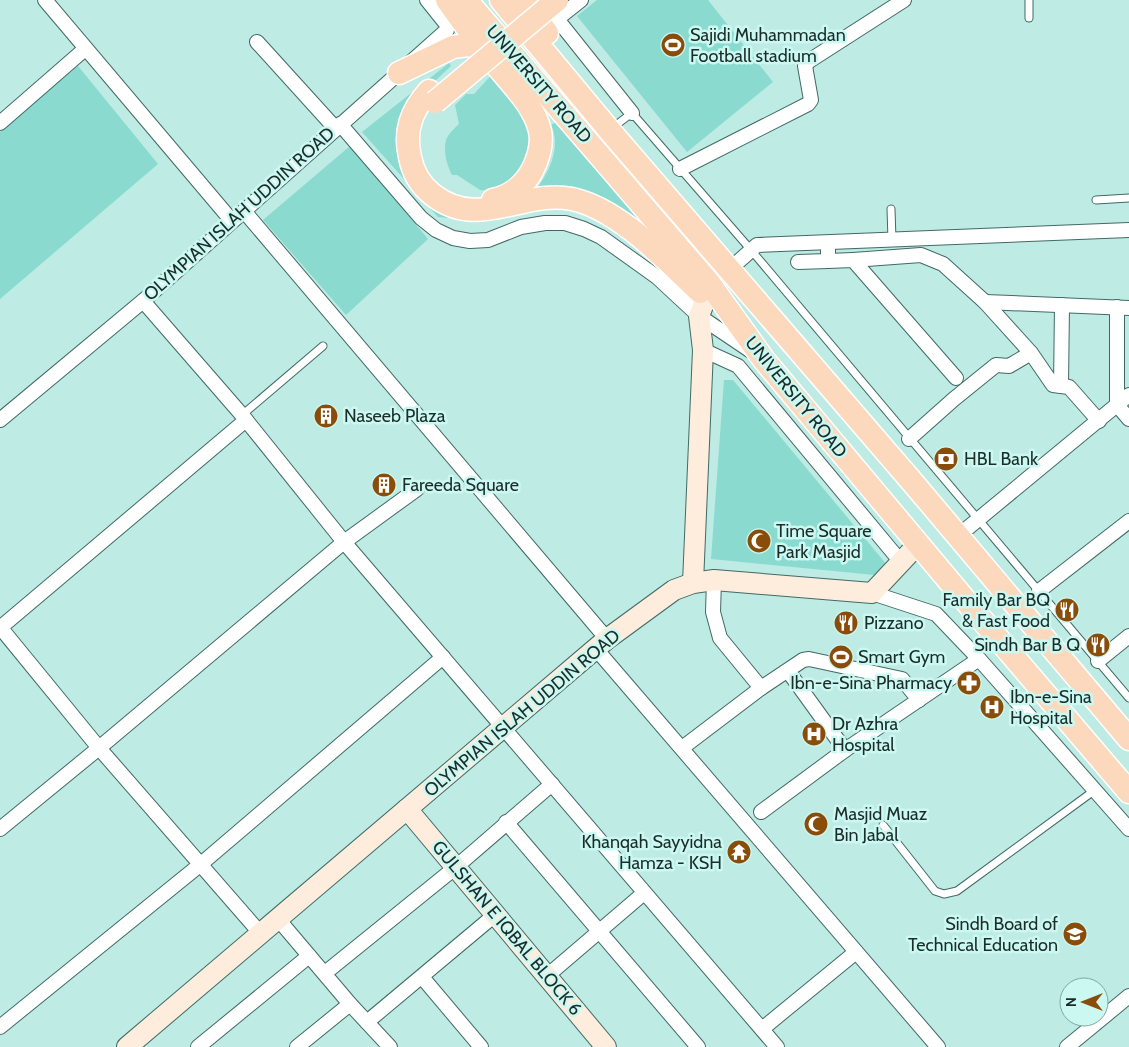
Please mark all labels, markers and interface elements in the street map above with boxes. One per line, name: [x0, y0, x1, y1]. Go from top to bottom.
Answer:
street label: UNIVERSITY ROAD: [482, 20, 596, 148]
place label: Sajidi Muhammadan Football stadium: [690, 24, 846, 67]
sports icon: Sajidi Muhammadan Football stadium: [660, 32, 686, 58]
street label: OLYMPIAN ISLAH UDDIN ROAD: [139, 122, 339, 306]
street label: UNIVERSITY ROAD: [740, 332, 852, 462]
building icon: Naseeb Plaza: [313, 403, 339, 429]
place label: Naseeb Plaza: [344, 405, 446, 427]
bank icon: HBL Bank: [933, 446, 959, 472]
place label: HBL Bank: [964, 448, 1039, 470]
building icon: Fareeda Square: [371, 472, 397, 498]
place label: Fareeda Square: [402, 474, 519, 496]
place label: Time Square Park Masjid: [776, 520, 872, 563]
mosque icon: Time Square Park Masjid: [746, 528, 772, 554]
place label: Family Bar BQ & Fast Food: [942, 589, 1050, 632]
restaurant icon: Family Bar BQ & Fast Food: [1054, 597, 1080, 623]
restaurant icon: Pizzano: [833, 610, 859, 636]
place label: Pizzano: [864, 612, 924, 634]
street label: OLYMPIAN ISLAH UDDIN ROAD: [419, 624, 625, 802]
restaurant icon: Sindh Bar B Q: [1085, 632, 1111, 658]
place label: Sindh Bar B Q: [974, 634, 1080, 656]
sports icon: Smart Gym: [828, 644, 854, 670]
place label: Smart Gym: [858, 646, 945, 668]
pharmacy icon: Ibn-e-Sina Pharmacy: [956, 670, 982, 696]
place label: Ibn-e-Sina Pharmacy: [790, 672, 952, 694]
place label: Ibn-e-Sina Hospital: [1010, 686, 1092, 729]
hospital icon: Ibn-e-Sina Hospital: [979, 694, 1005, 720]
place label: Dr Azhra Hospital: [832, 713, 899, 756]
hospital icon: Dr Azhra Hospital: [801, 721, 827, 747]
place label: Masjid Muaz Bin Jabal: [834, 803, 928, 846]
mosque icon: Masjid Muaz Bin Jabal: [803, 811, 829, 837]
place label: Khanqah Sayyidna Hamza - KSH: [581, 831, 722, 874]
street label: GULSHAN E IQBAL BLOCK 6: [427, 836, 587, 1020]
temple icon: Khanqah Sayyidna Hamza - KSH: [726, 839, 752, 865]
place label: Sindh Board of Technical Education: [908, 913, 1058, 956]
school or university icon: Sindh Board of Technical Education: [1062, 921, 1088, 947]
north arrow: [1059, 977, 1109, 1027]
text: N: [1062, 997, 1080, 1007]

